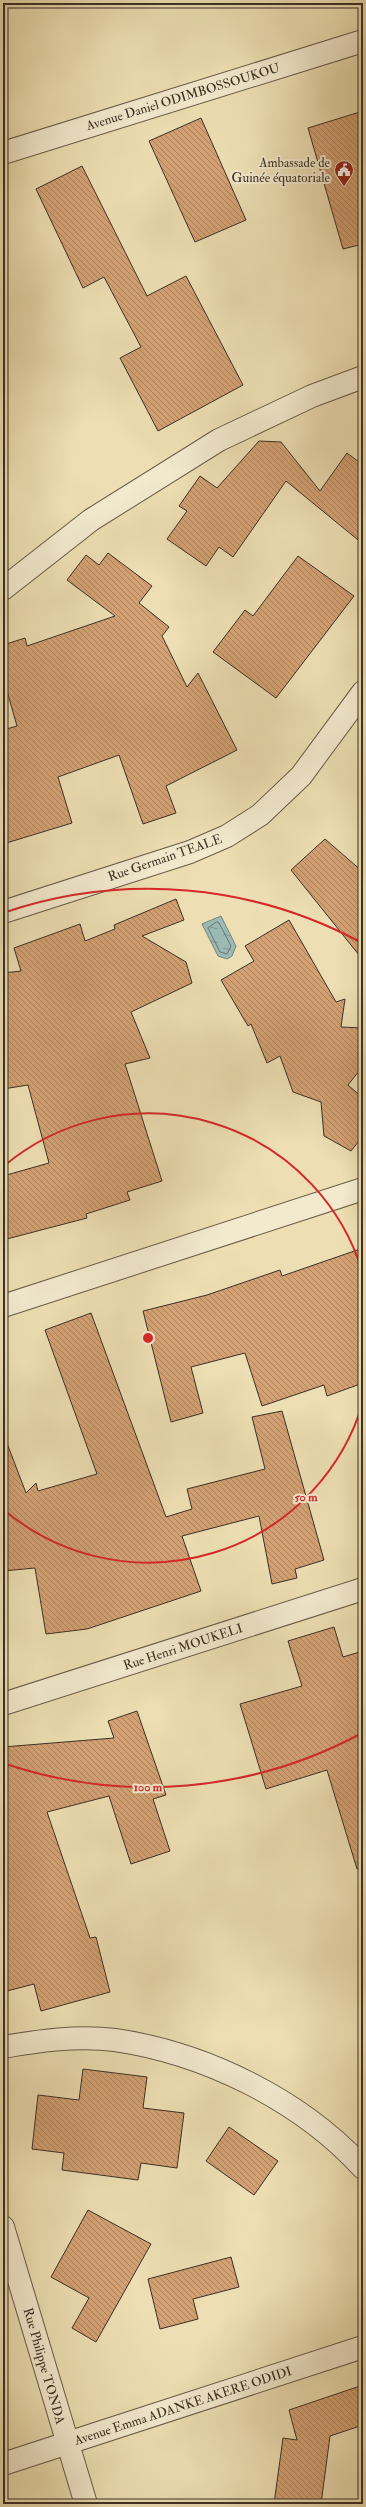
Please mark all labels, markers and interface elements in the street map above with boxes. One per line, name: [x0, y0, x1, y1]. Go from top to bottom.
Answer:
street label: Avenue Daniel ODIMBOSSOUKOU: [83, 60, 282, 134]
place label: Ambassade de Guinée équatoriale: [231, 155, 331, 186]
public building icon: Ambassade de Guinée équatoriale: [333, 159, 355, 187]
street label: Rue Germain TEALE: [106, 831, 224, 885]
centre of rings: [141, 1331, 155, 1345]
text: 50 m: [294, 1490, 318, 1505]
street label: Rue Henri MOUKELI: [121, 1620, 245, 1674]
text: 100 m: [134, 1780, 163, 1795]
street label: Rue Philippe TONDA: [19, 2306, 68, 2427]
street label: Avenue Emma ADANKE AKERE ODIDI: [71, 2363, 294, 2449]

